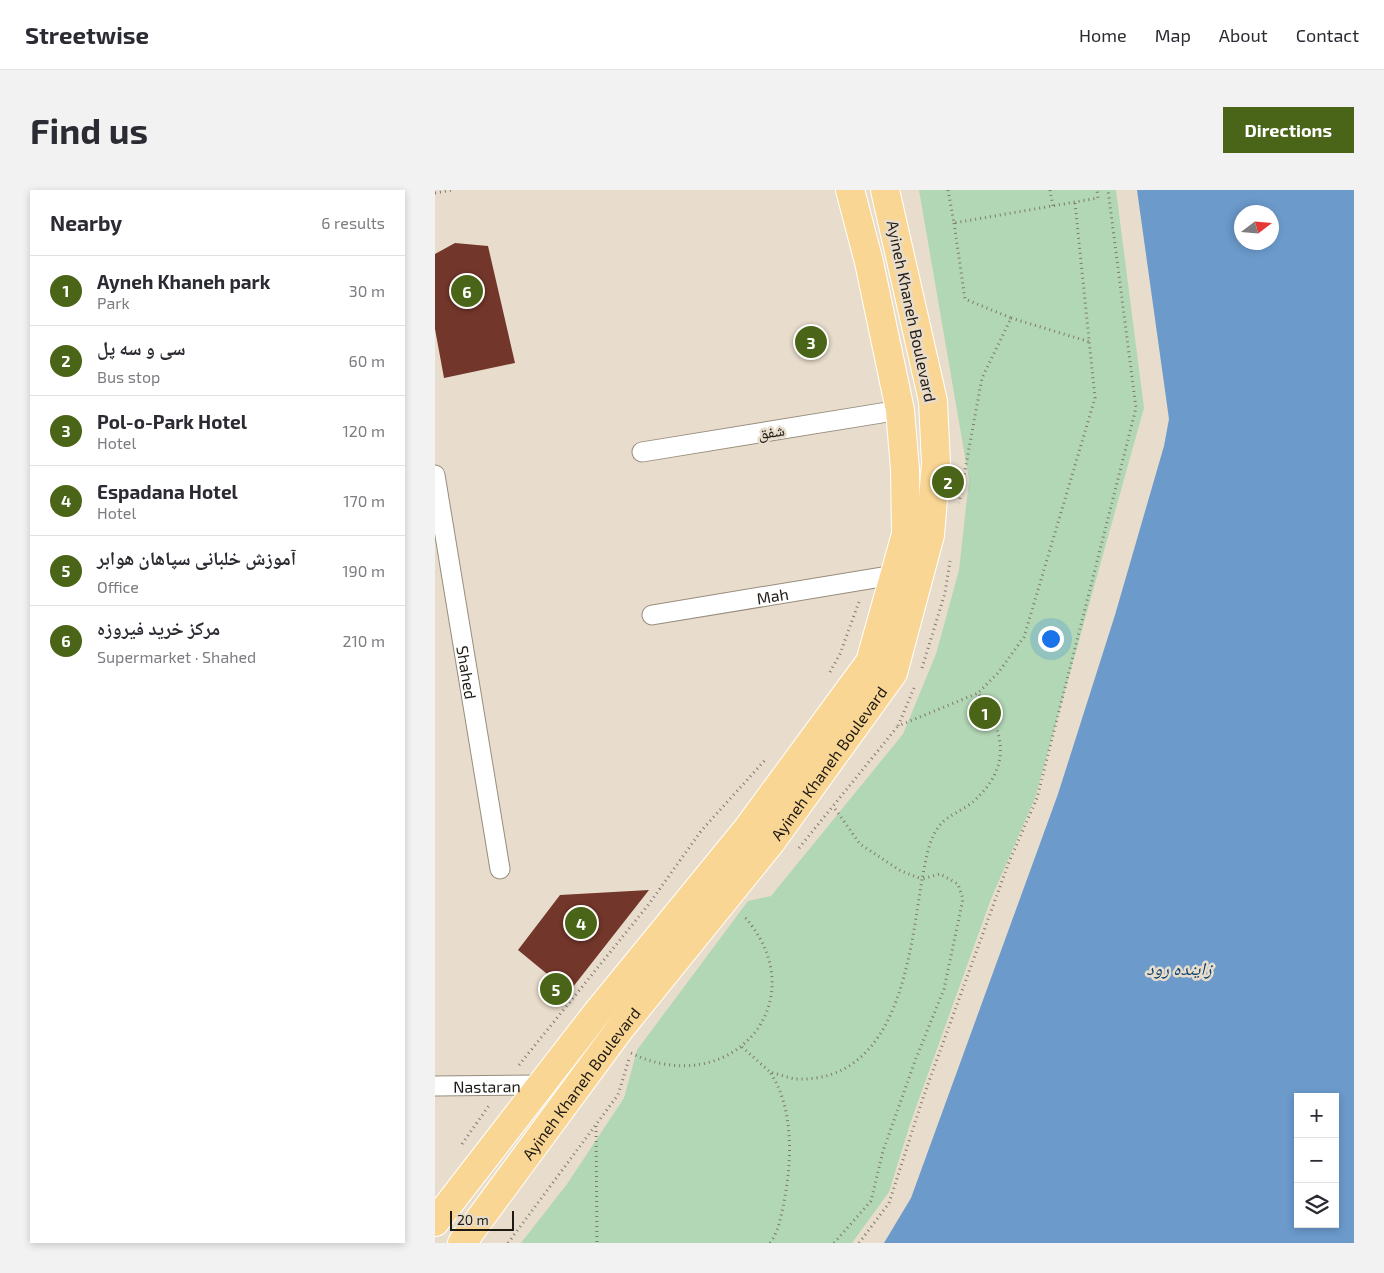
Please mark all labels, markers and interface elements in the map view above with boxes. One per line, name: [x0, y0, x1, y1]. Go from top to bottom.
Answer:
text: Streetwise: [25, 20, 149, 49]
text: Home: [1079, 24, 1127, 46]
text: Map: [1155, 24, 1191, 46]
text: About: [1219, 24, 1268, 46]
text: Contact: [1296, 24, 1359, 46]
button: Directions: [1223, 107, 1354, 153]
text: Find us: [30, 109, 148, 151]
north arrow: [1234, 205, 1279, 250]
text: Nearby: [50, 210, 122, 235]
text: 6 results: [321, 213, 385, 232]
street label: Ayineh Khaneh Boulevard: [883, 218, 941, 404]
text: Ayneh Khaneh park: [97, 270, 270, 293]
pin: 6: [451, 272, 483, 310]
text: 1: [63, 281, 69, 300]
text: 30 m: [349, 281, 385, 300]
text: Park: [97, 293, 130, 312]
pin: 3: [795, 323, 827, 361]
text: سی و سه پل: [97, 336, 186, 359]
text: 2: [61, 351, 71, 370]
text: 60 m: [349, 351, 385, 370]
text: Bus stop: [97, 367, 160, 386]
text: Pol-o-Park Hotel: [97, 410, 247, 433]
street label: شفق: [756, 420, 786, 444]
text: 3: [61, 421, 71, 440]
text: 120 m: [342, 421, 385, 440]
text: Hotel: [97, 433, 136, 452]
pin: 2: [932, 463, 964, 501]
text: Espadana Hotel: [97, 480, 238, 503]
text: 4: [61, 491, 71, 510]
text: 170 m: [343, 491, 385, 510]
text: Hotel: [97, 503, 136, 522]
text: آموزش خلبانی سپاهان هوابر: [97, 546, 296, 569]
text: 5: [62, 561, 70, 580]
text: 190 m: [342, 561, 385, 580]
text: Office: [97, 577, 139, 596]
street label: Mah: [755, 583, 790, 607]
text: مرکز خرید فیروزه: [97, 616, 220, 639]
your location: [1038, 626, 1064, 652]
text: 6: [61, 631, 71, 650]
text: 210 m: [342, 631, 385, 650]
street label: Shahed: [454, 644, 481, 701]
text: Supermarket · Shahed: [97, 647, 256, 666]
street label: Ayineh Khaneh Boulevard: [766, 682, 890, 844]
pin: 1: [969, 694, 1001, 732]
pin: 4: [565, 904, 597, 942]
water label: زاینده رود: [1146, 957, 1214, 979]
pin: 5: [540, 970, 572, 1008]
street label: Ayineh Khaneh Boulevard: [517, 1003, 643, 1163]
street label: Nastaran: [453, 1076, 521, 1095]
map controls: [1294, 1093, 1339, 1228]
button: +: [1294, 1093, 1339, 1138]
button: −: [1294, 1138, 1339, 1183]
button: layers: [1294, 1183, 1339, 1228]
scale bar: [450, 1208, 514, 1231]
text: 20 m: [457, 1211, 489, 1228]

